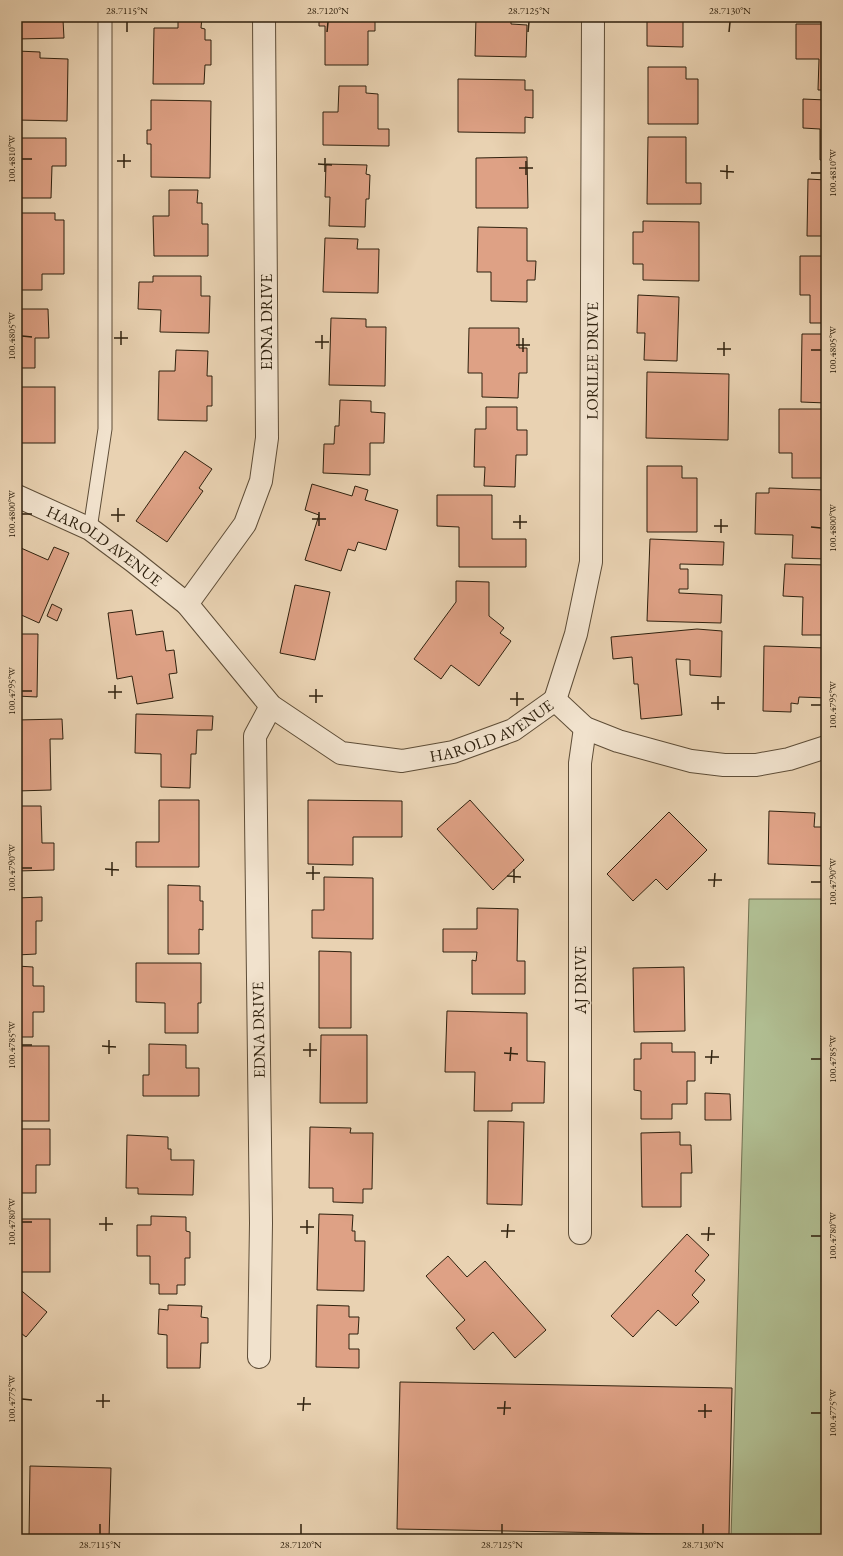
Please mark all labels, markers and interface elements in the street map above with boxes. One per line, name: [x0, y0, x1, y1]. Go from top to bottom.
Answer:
text: 28.7115°N: [106, 4, 148, 17]
text: 28.7120°N: [307, 4, 349, 17]
text: 28.7125°N: [508, 4, 550, 17]
text: 28.7130°N: [709, 4, 751, 17]
text: 100.4810°W: [5, 134, 18, 183]
text: 100.4810°W: [826, 148, 839, 197]
street label: EDNA DRIVE: [256, 274, 277, 370]
street label: LORILEE DRIVE: [582, 302, 603, 420]
text: 100.4805°W: [5, 311, 18, 360]
text: 100.4805°W: [826, 325, 839, 374]
text: 100.4800°W: [5, 489, 18, 538]
street label: HAROLD AVENUE: [43, 501, 166, 591]
text: 100.4800°W: [826, 503, 839, 552]
text: 100.4795°W: [5, 666, 18, 715]
text: 100.4795°W: [826, 680, 839, 729]
street label: HAROLD AVENUE: [428, 695, 558, 767]
text: 100.4790°W: [5, 843, 18, 892]
text: 100.4790°W: [826, 857, 839, 906]
street label: AJ DRIVE: [570, 946, 591, 1015]
street label: EDNA DRIVE: [247, 981, 270, 1079]
text: 100.4785°W: [5, 1020, 18, 1069]
text: 100.4785°W: [826, 1034, 839, 1083]
text: 100.4780°W: [5, 1197, 18, 1246]
text: 100.4780°W: [826, 1211, 839, 1260]
text: 100.4775°W: [5, 1374, 18, 1423]
text: 100.4775°W: [826, 1388, 839, 1437]
text: 28.7115°N: [79, 1538, 121, 1551]
text: 28.7120°N: [280, 1538, 322, 1551]
text: 28.7125°N: [481, 1538, 523, 1551]
text: 28.7130°N: [682, 1538, 724, 1551]

